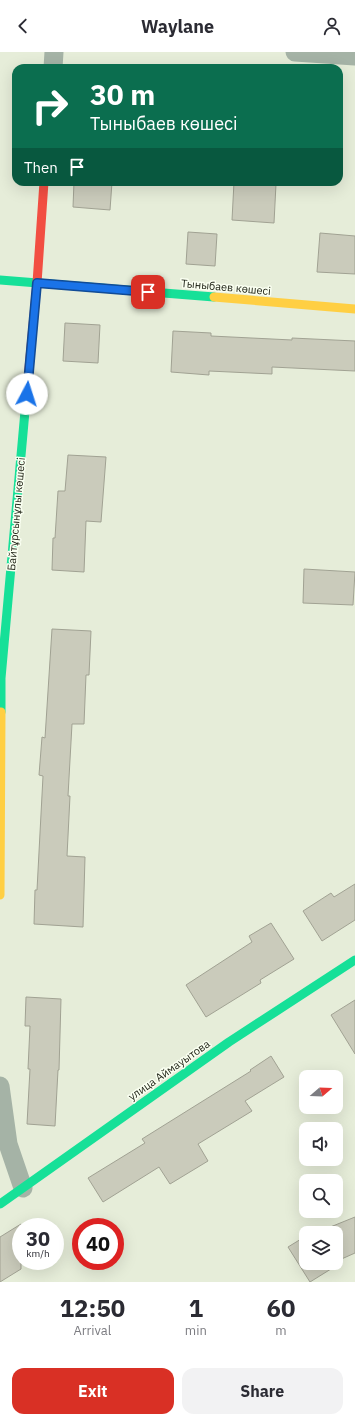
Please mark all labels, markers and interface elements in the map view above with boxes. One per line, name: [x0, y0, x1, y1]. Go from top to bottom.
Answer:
icon: back: [12, 15, 34, 37]
text: Waylane: [141, 15, 214, 38]
icon: person: [321, 15, 343, 37]
text: 30 m: [90, 76, 155, 113]
icon: right: [24, 80, 76, 132]
text: Тыныбаев көшесі: [90, 112, 238, 135]
icon: arrive: [66, 156, 88, 178]
text: Then: [24, 158, 58, 177]
pin: [131, 275, 165, 309]
street label: Тыныбаев көшесі: [180, 276, 272, 298]
icon: arrive: [137, 281, 159, 303]
position arrow: [6, 373, 48, 415]
street label: Байтұрсынұлы көшесі: [4, 457, 28, 571]
street label: улица Аймауытова: [125, 1036, 213, 1103]
north arrow: [299, 1070, 343, 1114]
map controls: [299, 1070, 343, 1270]
button: sound: [299, 1122, 343, 1166]
button: search: [299, 1174, 343, 1218]
speed limit sign: 40: [72, 1218, 124, 1270]
text: 30: [26, 1225, 50, 1252]
button: layers: [299, 1226, 343, 1270]
text: km/h: [26, 1247, 50, 1260]
text: 12:50: [60, 1292, 125, 1324]
text: 1: [189, 1292, 203, 1324]
text: 60: [266, 1292, 295, 1324]
text: Arrival: [73, 1322, 111, 1339]
text: min: [185, 1322, 207, 1339]
text: m: [275, 1322, 287, 1339]
button: Exit: [12, 1368, 174, 1414]
button: Share: [182, 1368, 343, 1414]

